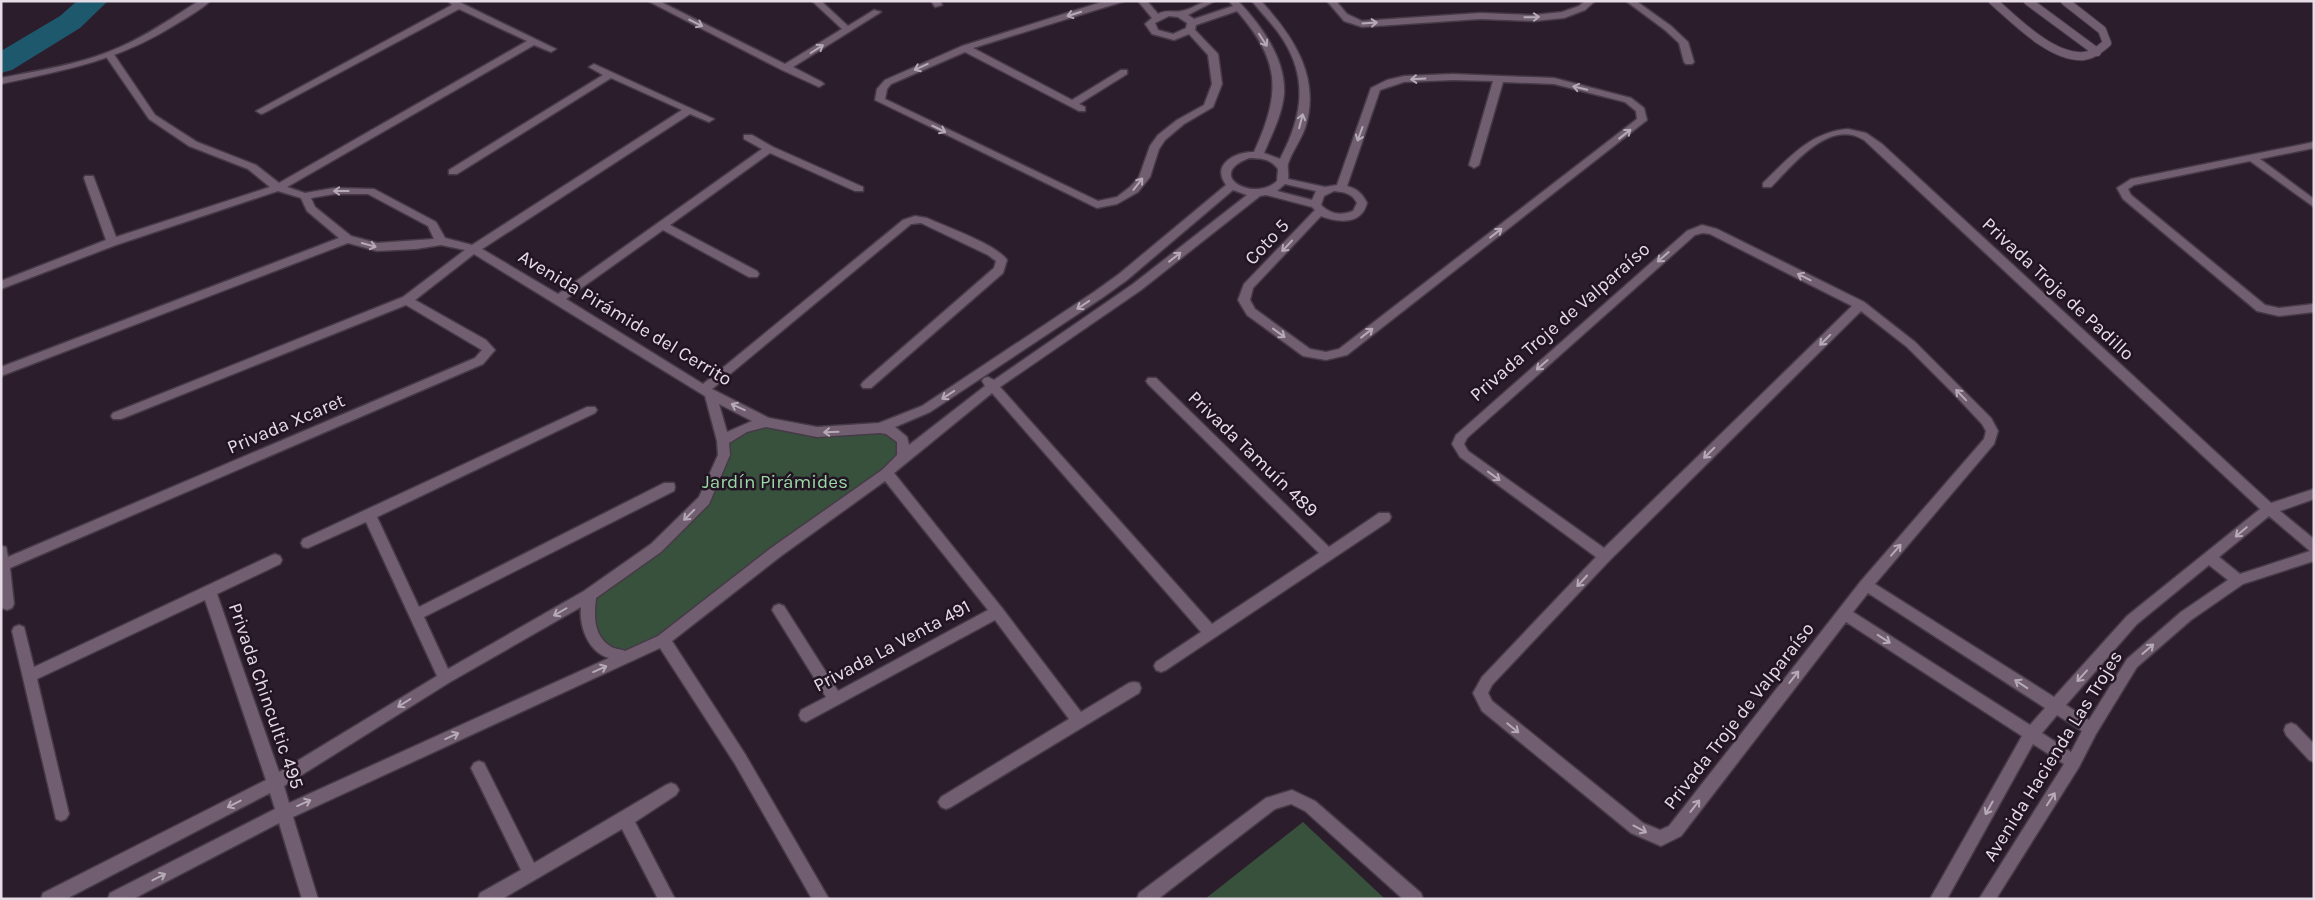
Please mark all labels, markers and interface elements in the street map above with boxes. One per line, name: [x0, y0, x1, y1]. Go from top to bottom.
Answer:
one-way arrow: [1067, 10, 1083, 20]
one-way arrow: [1524, 13, 1540, 22]
one-way arrow: [688, 19, 703, 28]
one-way arrow: [1362, 19, 1378, 28]
one-way arrow: [1257, 33, 1268, 47]
one-way arrow: [809, 44, 823, 54]
one-way arrow: [914, 63, 929, 73]
one-way arrow: [1411, 74, 1427, 83]
one-way arrow: [1572, 83, 1588, 92]
one-way arrow: [1296, 113, 1306, 129]
one-way arrow: [931, 124, 946, 134]
one-way arrow: [1355, 126, 1364, 141]
one-way arrow: [1618, 129, 1632, 139]
one-way arrow: [1132, 178, 1143, 191]
one-way arrow: [333, 186, 350, 196]
street label: Privada Troje de Padillo: [1978, 213, 2138, 365]
street label: Coto 5: [1240, 214, 1294, 270]
one-way arrow: [1489, 228, 1502, 239]
street label: Privada Troje de Valparaíso: [1466, 238, 1654, 406]
one-way arrow: [360, 240, 376, 250]
one-way arrow: [1281, 240, 1293, 253]
street label: Avenida Pirámide del Cerrito: [514, 246, 736, 390]
one-way arrow: [1168, 251, 1181, 262]
one-way arrow: [1657, 251, 1670, 263]
one-way arrow: [1797, 272, 1812, 282]
one-way arrow: [1076, 300, 1090, 310]
one-way arrow: [1361, 327, 1374, 338]
one-way arrow: [1272, 328, 1286, 338]
one-way arrow: [1819, 333, 1831, 346]
one-way arrow: [1535, 359, 1548, 370]
street label: Privada Tamuín 489: [1184, 386, 1322, 522]
street label: Privada Xcaret: [224, 389, 348, 459]
one-way arrow: [1955, 389, 1967, 401]
one-way arrow: [941, 390, 955, 400]
one-way arrow: [731, 402, 746, 412]
one-way arrow: [823, 427, 840, 437]
one-way arrow: [1703, 447, 1715, 460]
one-way arrow: [1487, 470, 1500, 481]
park label: Jardín Pirámides: [702, 471, 848, 493]
one-way arrow: [683, 509, 695, 521]
one-way arrow: [2235, 527, 2248, 538]
one-way arrow: [1890, 544, 1902, 557]
one-way arrow: [1576, 574, 1588, 587]
street label: Privada La Venta 491: [810, 595, 974, 697]
street label: Privada Chincultic 495: [224, 600, 308, 792]
one-way arrow: [553, 608, 567, 618]
street label: Privada Troje de Valparaíso: [1659, 618, 1819, 814]
one-way arrow: [1877, 635, 1891, 645]
one-way arrow: [2142, 643, 2155, 654]
street label: Avenida Hacienda Las Trojes: [1979, 647, 2127, 865]
one-way arrow: [592, 663, 607, 673]
one-way arrow: [2076, 669, 2087, 682]
one-way arrow: [1789, 671, 1800, 684]
one-way arrow: [2014, 678, 2028, 688]
one-way arrow: [398, 699, 412, 709]
one-way arrow: [1506, 722, 1519, 733]
one-way arrow: [444, 731, 459, 741]
one-way arrow: [2046, 792, 2056, 806]
one-way arrow: [297, 798, 312, 808]
one-way arrow: [227, 799, 242, 809]
one-way arrow: [1690, 800, 1701, 813]
one-way arrow: [1984, 801, 1994, 816]
one-way arrow: [1633, 824, 1647, 834]
one-way arrow: [152, 872, 167, 882]

